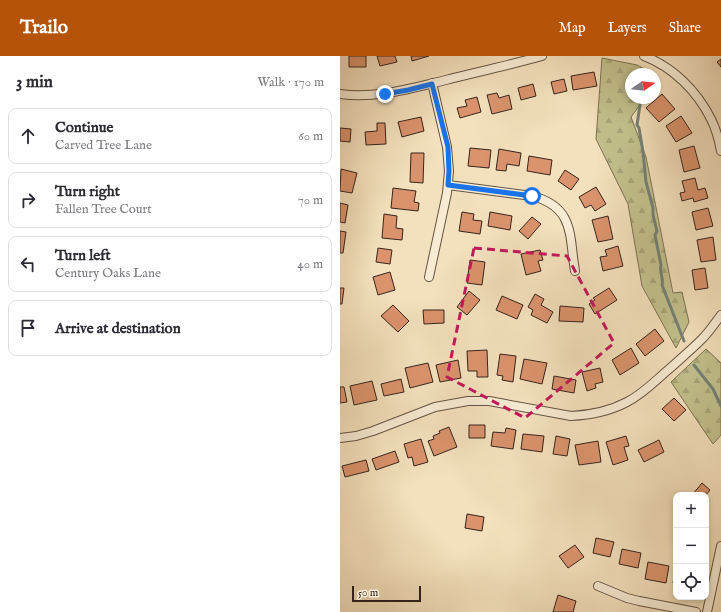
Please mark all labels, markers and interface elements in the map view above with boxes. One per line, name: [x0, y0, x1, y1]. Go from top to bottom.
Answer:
text: Trailo: [20, 16, 68, 40]
text: Map: [559, 19, 586, 37]
text: Layers: [608, 19, 647, 37]
text: Share: [669, 19, 701, 37]
north arrow: [625, 68, 661, 104]
text: 3 min: [16, 72, 53, 93]
text: Walk · 170 m: [258, 74, 324, 91]
route end: [376, 85, 394, 103]
text: Continue: [55, 118, 113, 137]
icon: ahead: [17, 125, 39, 147]
text: 60 m: [298, 128, 323, 145]
text: Carved Tree Lane: [55, 137, 152, 154]
text: Turn right: [55, 182, 120, 201]
route start: [523, 187, 541, 205]
icon: right: [17, 189, 39, 211]
text: 70 m: [298, 192, 323, 209]
text: Fallen Tree Court: [55, 201, 152, 218]
text: Turn left: [55, 246, 111, 265]
icon: left: [17, 253, 39, 275]
text: 40 m: [297, 256, 323, 273]
text: Century Oaks Lane: [55, 265, 161, 282]
icon: arrive: [17, 317, 39, 339]
text: Arrive at destination: [55, 319, 181, 338]
map controls: [673, 492, 709, 600]
button: +: [673, 492, 709, 528]
button: −: [673, 528, 709, 564]
button: locate: [673, 564, 709, 600]
scale bar: [352, 584, 421, 603]
text: 50 m: [358, 586, 378, 600]

